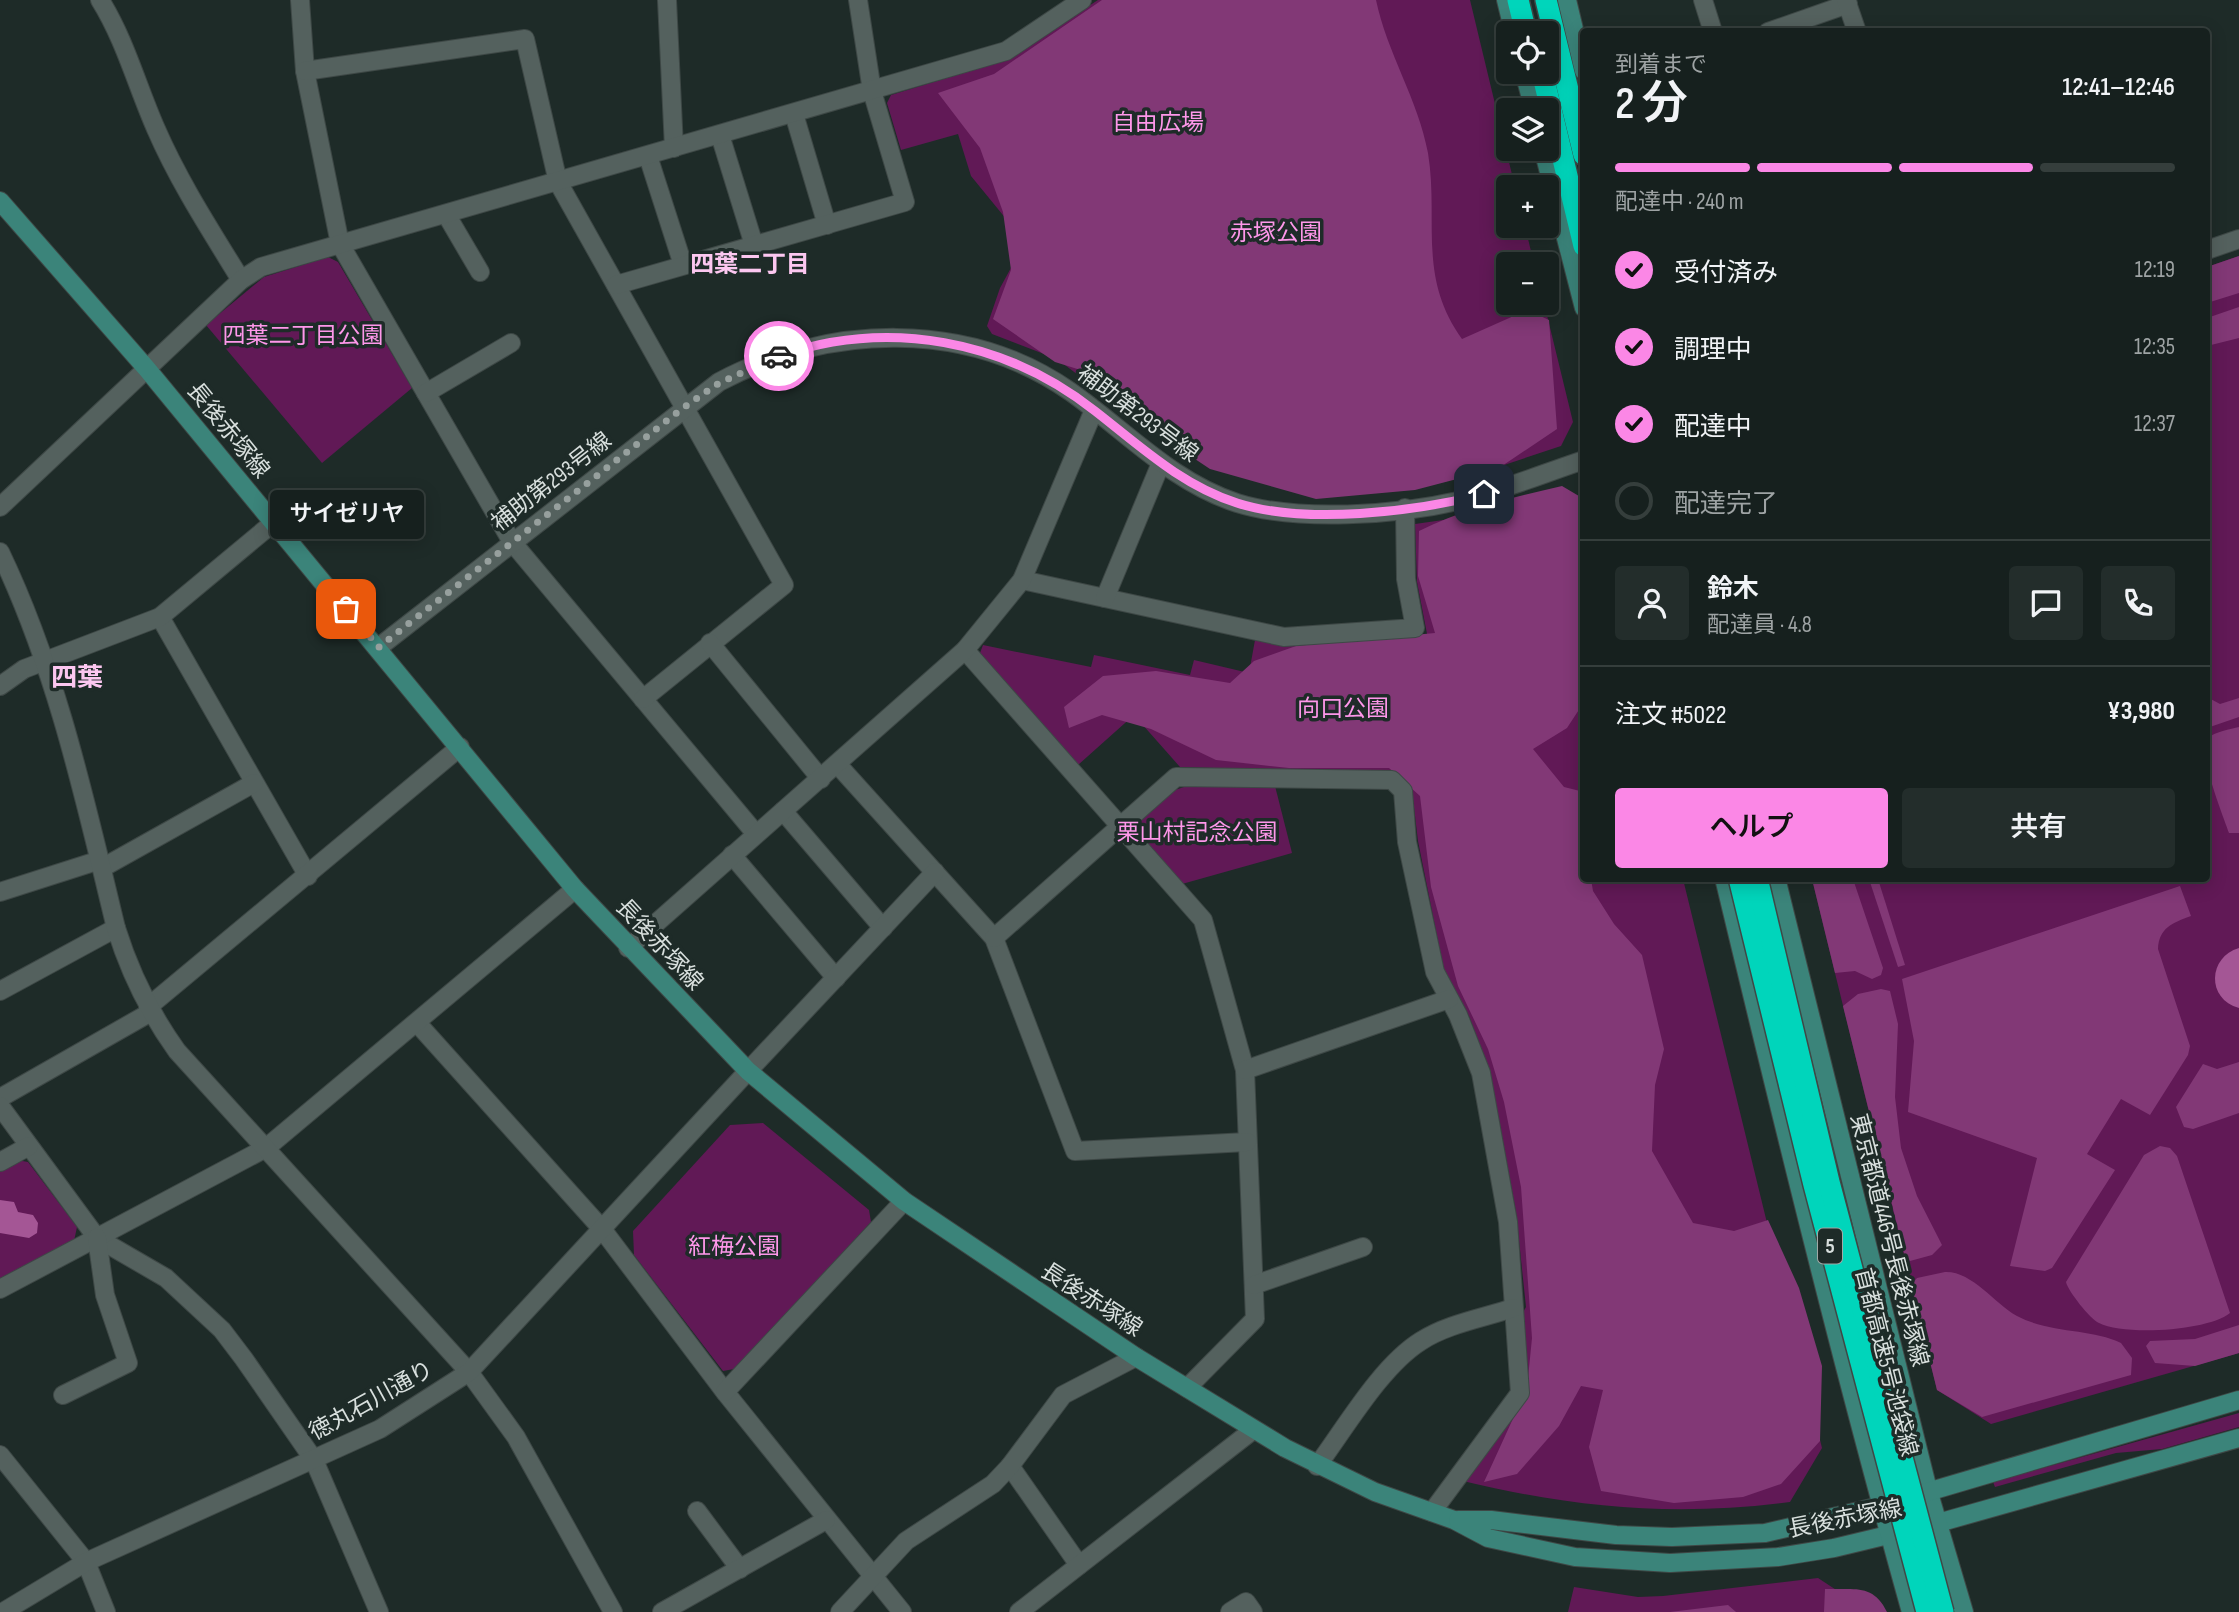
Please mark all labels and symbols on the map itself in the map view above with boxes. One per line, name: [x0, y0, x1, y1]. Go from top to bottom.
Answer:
park label: 自由広場: [1112, 109, 1204, 137]
park label: 赤塚公園: [1230, 219, 1322, 247]
district label: 四葉二丁目: [690, 250, 810, 279]
courier: [744, 321, 814, 391]
park label: 四葉二丁目公園: [223, 322, 384, 350]
street label: 補助第293号線: [1071, 359, 1203, 468]
street label: 長後赤塚線: [181, 377, 275, 484]
street label: 補助第293号線: [486, 426, 617, 537]
pin: [1454, 464, 1514, 524]
callout: サイゼリヤ: [269, 490, 423, 539]
pin: [316, 579, 376, 639]
district label: 四葉: [51, 663, 103, 694]
park label: 向口公園: [1297, 695, 1389, 723]
park label: 栗山村記念公園: [1117, 819, 1278, 847]
street label: 長後赤塚線: [610, 893, 709, 996]
street label: 東京都道446号長後赤塚線: [1844, 1111, 1934, 1369]
road number: 5: [1818, 1228, 1842, 1264]
park label: 紅梅公園: [688, 1233, 780, 1261]
street label: 長後赤塚線: [1036, 1257, 1147, 1343]
street label: 首都高速5号池袋線: [1849, 1265, 1923, 1459]
street label: 徳丸石川通り: [304, 1355, 439, 1447]
street label: 長後赤塚線: [1786, 1494, 1904, 1544]

